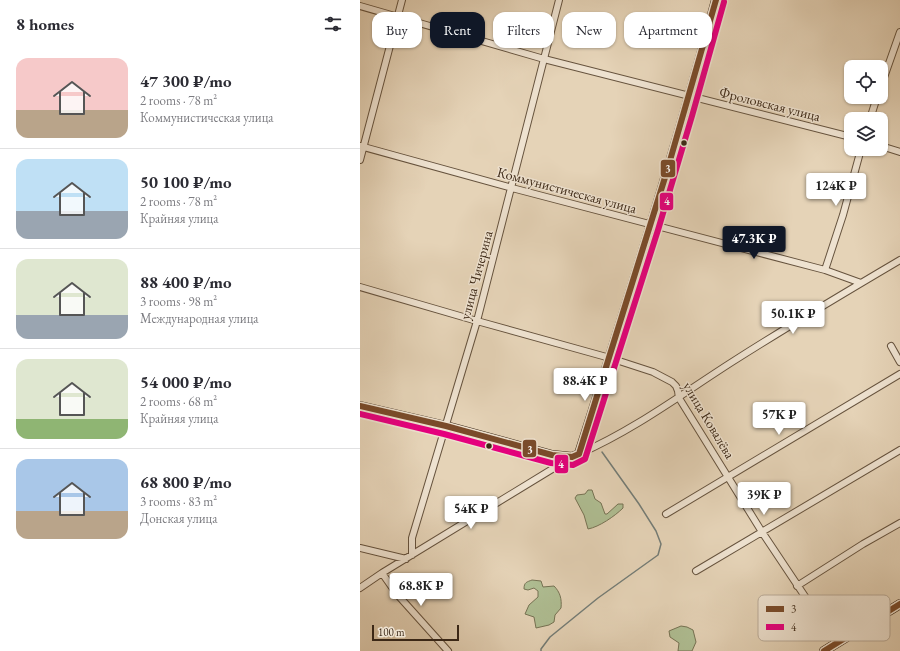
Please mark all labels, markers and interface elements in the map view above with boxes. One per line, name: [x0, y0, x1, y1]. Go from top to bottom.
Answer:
chip: Buy: [372, 12, 422, 48]
chip: Rent: [430, 12, 485, 48]
chip: Filters: [493, 12, 554, 48]
chip: New: [562, 12, 616, 48]
chip: Apartment: [624, 12, 712, 48]
text: 8 homes: [16, 13, 74, 35]
icon: filters: [322, 13, 344, 35]
map controls: [844, 60, 888, 156]
button: locate: [844, 60, 888, 104]
text: 47 300 ₽/mo: [140, 70, 232, 92]
icon: home: [48, 74, 96, 122]
street label: Фроловская улица: [718, 83, 823, 125]
text: 2 rooms · 78 m²: [140, 92, 217, 109]
text: Коммунистическая улица: [140, 109, 274, 126]
button: layers: [844, 112, 888, 156]
unlabelled marker: [679, 138, 689, 148]
line badge: 3: [660, 159, 676, 178]
text: 3: [665, 161, 671, 175]
street label: Коммунистическая улица: [495, 163, 639, 217]
text: 50 100 ₽/mo: [140, 171, 232, 193]
pin: 124K ₽: [803, 173, 869, 207]
icon: home: [48, 175, 96, 223]
text: 124K ₽: [815, 177, 857, 194]
line badge: 4: [659, 192, 674, 211]
text: 2 rooms · 78 m²: [140, 193, 217, 210]
text: 4: [664, 194, 670, 208]
text: Крайняя улица: [140, 210, 218, 227]
pin: 47.3K ₽: [717, 226, 791, 260]
street label: улица Чичерина: [455, 228, 497, 322]
text: 47.3K ₽: [732, 230, 776, 247]
text: 88 400 ₽/mo: [140, 271, 232, 293]
icon: home: [48, 275, 96, 323]
text: 3 rooms · 98 m²: [140, 293, 217, 310]
pin: 50.1K ₽: [756, 301, 830, 335]
text: 50.1K ₽: [771, 305, 815, 322]
text: Международная улица: [140, 310, 259, 327]
pin: 88.4K ₽: [548, 368, 622, 402]
text: 54 000 ₽/mo: [140, 371, 232, 393]
text: 88.4K ₽: [563, 372, 607, 389]
icon: home: [48, 375, 96, 423]
street label: улица Ковалёва: [679, 378, 739, 462]
text: 2 rooms · 68 m²: [140, 393, 217, 410]
pin: 57K ₽: [751, 402, 807, 436]
text: 57K ₽: [762, 406, 796, 423]
text: Крайняя улица: [140, 410, 218, 427]
line badge: 3: [522, 439, 537, 458]
unlabelled marker: [484, 441, 494, 451]
text: 3: [527, 442, 533, 456]
line badge: 4: [554, 454, 569, 474]
text: 4: [558, 457, 564, 471]
text: 68 800 ₽/mo: [140, 471, 232, 493]
icon: home: [48, 475, 96, 523]
pin: 39K ₽: [736, 482, 792, 516]
text: 39K ₽: [747, 486, 781, 503]
text: 3 rooms · 83 m²: [140, 493, 217, 510]
pin: 54K ₽: [443, 496, 499, 530]
text: 54K ₽: [454, 500, 488, 517]
text: Донская улица: [140, 510, 217, 527]
pin: 68.8K ₽: [384, 573, 458, 607]
text: 68.8K ₽: [399, 577, 443, 594]
legend: [758, 595, 890, 641]
text: 3: [791, 602, 796, 616]
text: 4: [791, 620, 797, 634]
scale bar: [372, 623, 459, 642]
text: 100 m: [378, 625, 405, 639]

